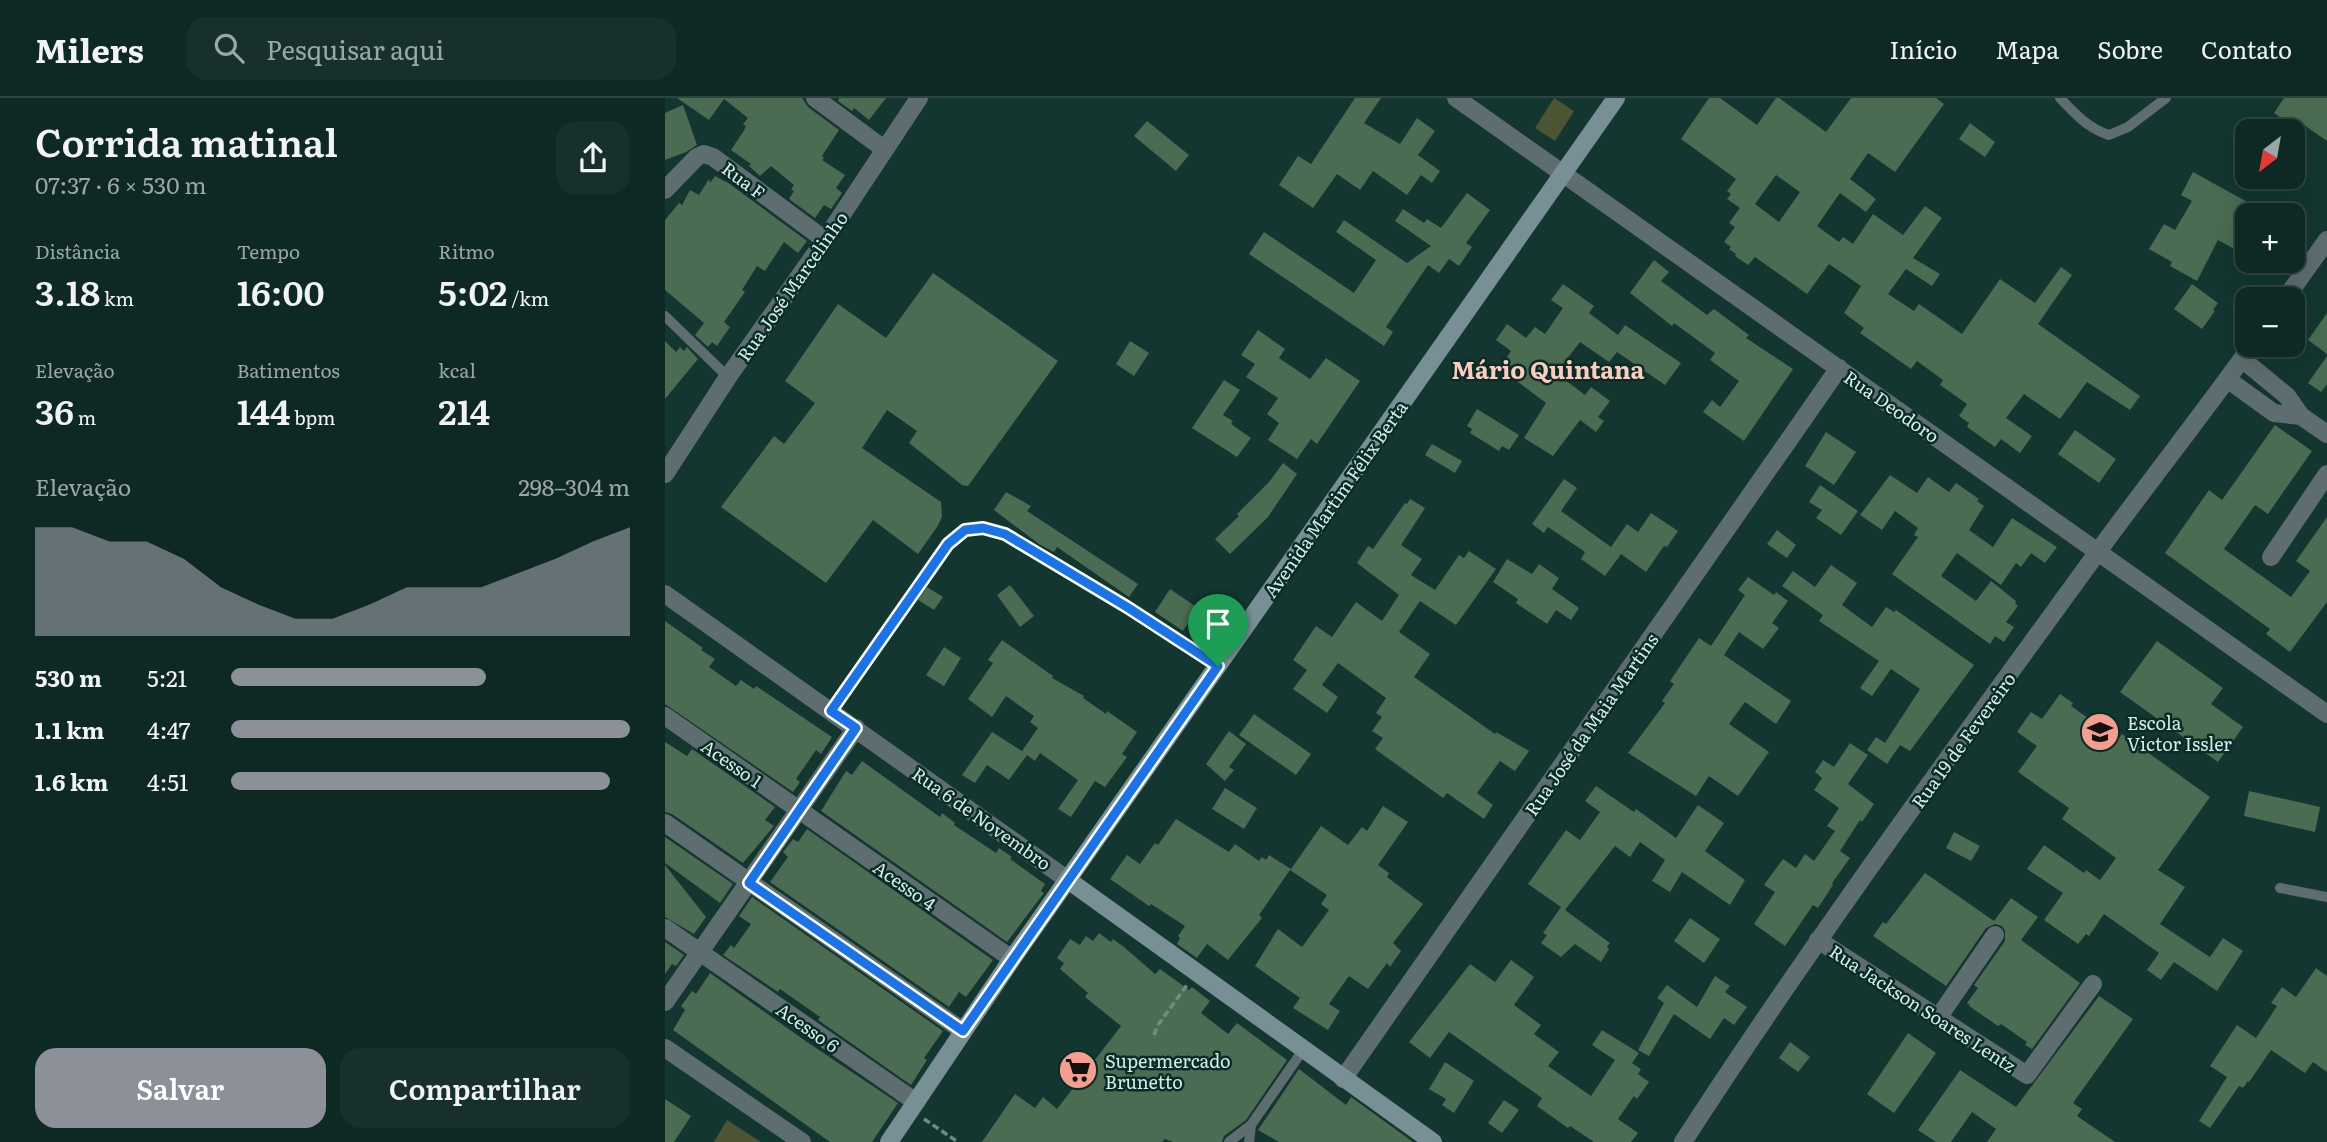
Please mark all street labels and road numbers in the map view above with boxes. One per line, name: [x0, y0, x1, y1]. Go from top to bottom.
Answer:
street label: Rua F: [717, 155, 771, 205]
street label: Rua José Marcelinho: [730, 206, 854, 366]
street label: Rua Deodoro: [1839, 363, 1945, 449]
street label: Avenida Martim Félix Berta: [1257, 395, 1414, 603]
street label: Rua José da Maia Martins: [1518, 627, 1664, 821]
street label: Rua 19 de Fevereiro: [1904, 666, 2022, 814]
street label: Acesso 1: [696, 732, 768, 794]
street label: Rua 6 de Novembro: [907, 760, 1057, 876]
street label: Acesso 4: [868, 853, 942, 917]
street label: Rua Jackson Soares Lentz: [1824, 937, 2022, 1079]
street label: Acesso 6: [771, 996, 845, 1059]

